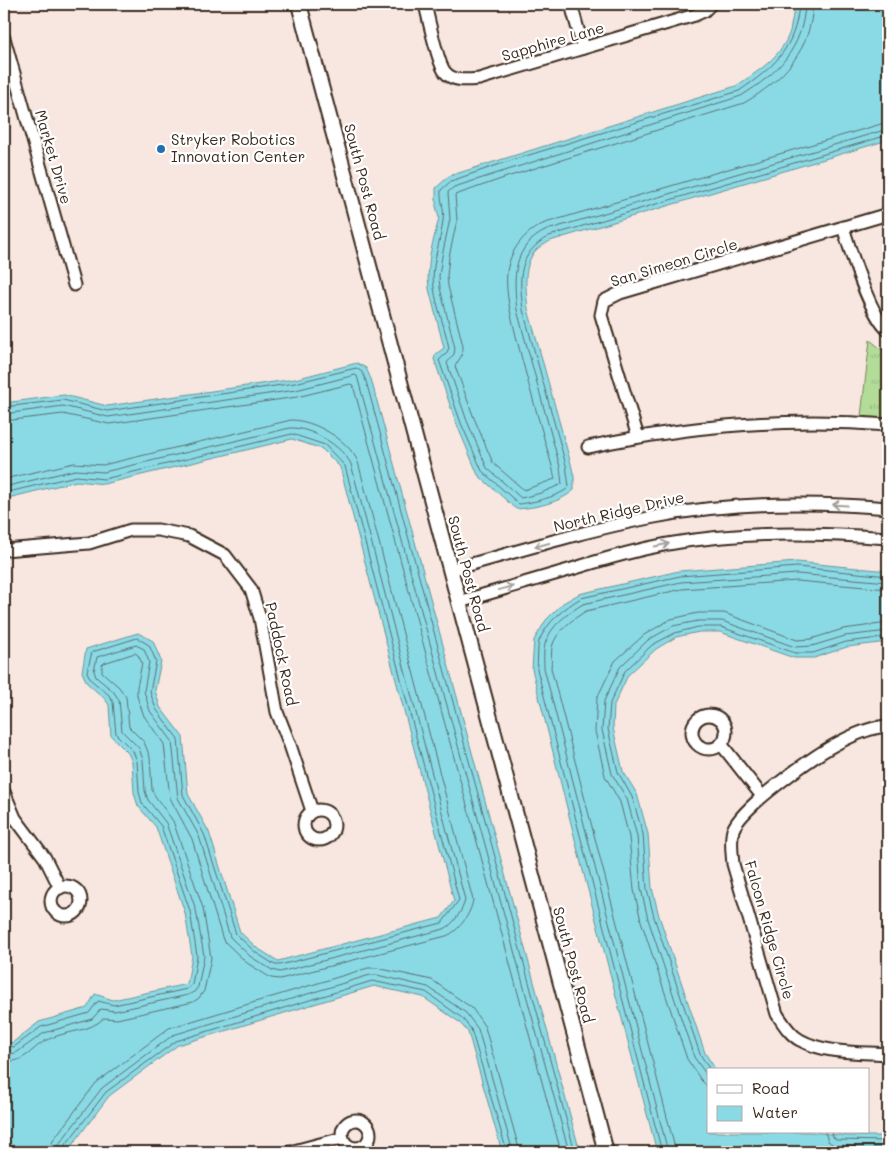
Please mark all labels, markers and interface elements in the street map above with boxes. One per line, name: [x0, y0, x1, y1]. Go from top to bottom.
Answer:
street label: Sapphire Lane: [499, 17, 606, 65]
street label: Market Drive: [31, 107, 77, 206]
street label: South Post Road: [340, 121, 390, 242]
place label: Stryker Robotics Innovation Center: [171, 129, 305, 166]
marker: Stryker Robotics Innovation Center: [155, 143, 167, 155]
street label: San Simeon Circle: [608, 233, 740, 291]
street label: North Ridge Drive: [551, 486, 686, 536]
one-way arrow: [832, 500, 848, 509]
street label: South Post Road: [444, 513, 494, 634]
one-way arrow: [654, 540, 670, 549]
one-way arrow: [534, 541, 550, 550]
one-way arrow: [497, 583, 513, 592]
street label: Paddock Road: [261, 600, 303, 707]
street label: Falcon Ridge Circle: [741, 858, 799, 1001]
street label: South Post Road: [549, 904, 599, 1025]
legend: [707, 1068, 870, 1134]
text: Road: [752, 1078, 789, 1098]
text: Water: [752, 1102, 798, 1122]

